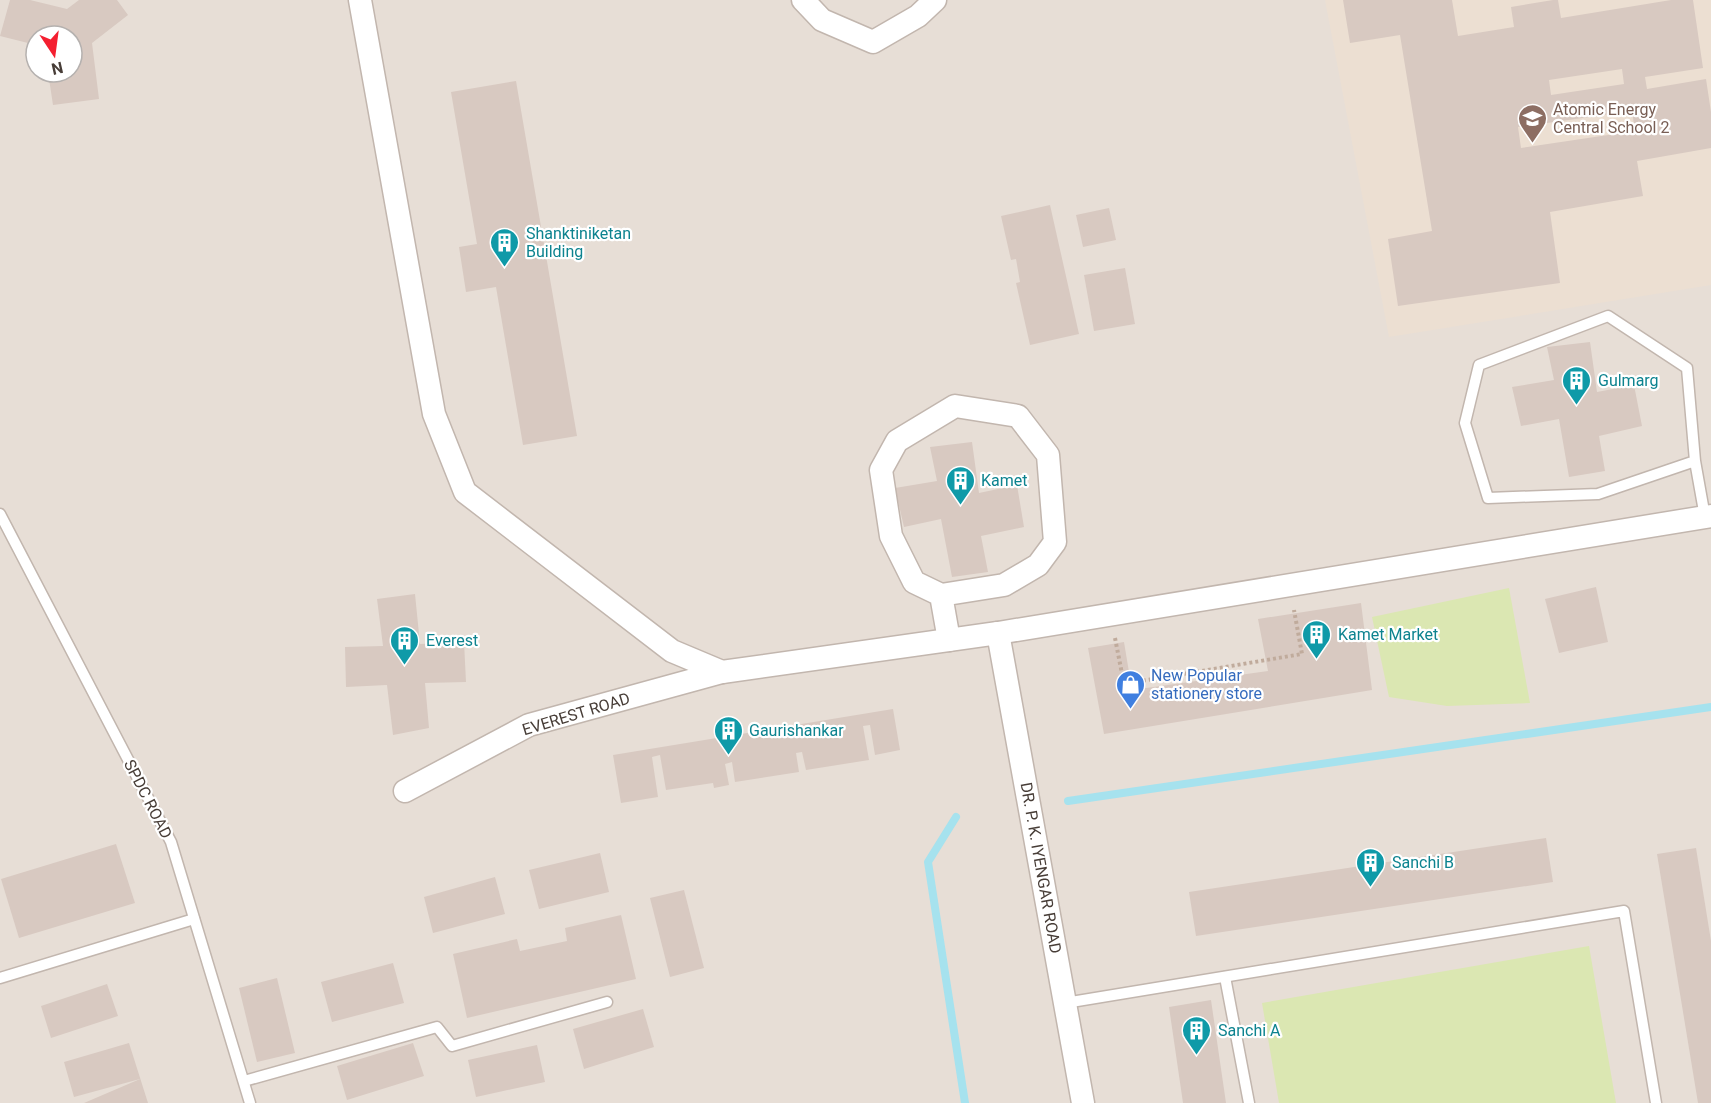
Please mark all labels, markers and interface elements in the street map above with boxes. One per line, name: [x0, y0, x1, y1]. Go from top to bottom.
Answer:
north arrow: [24, 24, 84, 84]
text: N: [50, 58, 65, 79]
place label: Atomic Energy Central School 2: [1553, 100, 1669, 137]
school or university icon: Atomic Energy Central School 2: [1516, 102, 1548, 144]
place label: Shanktiniketan Building: [526, 224, 631, 261]
building icon: Shanktiniketan Building: [489, 226, 521, 268]
building icon: Gulmarg: [1561, 364, 1593, 406]
place label: Gulmarg: [1598, 371, 1659, 390]
building icon: Kamet: [944, 464, 976, 506]
place label: Kamet: [981, 471, 1028, 490]
building icon: Kamet Market: [1301, 618, 1333, 660]
building icon: Everest: [389, 624, 421, 666]
place label: Kamet Market: [1338, 625, 1438, 644]
place label: Everest: [426, 631, 478, 650]
place label: New Popular stationery store: [1151, 666, 1262, 703]
shop icon: New Popular stationery store: [1114, 668, 1146, 710]
street label: EVEREST ROAD: [520, 689, 632, 739]
building icon: Gaurishankar: [712, 714, 744, 756]
place label: Gaurishankar: [749, 721, 844, 740]
street label: SPDC ROAD: [120, 756, 176, 842]
street label: DR. P. K. IYENGAR ROAD: [1017, 781, 1065, 955]
building icon: Sanchi B: [1355, 846, 1387, 888]
place label: Sanchi B: [1392, 853, 1454, 872]
building icon: Sanchi A: [1181, 1014, 1213, 1056]
place label: Sanchi A: [1218, 1021, 1281, 1040]

